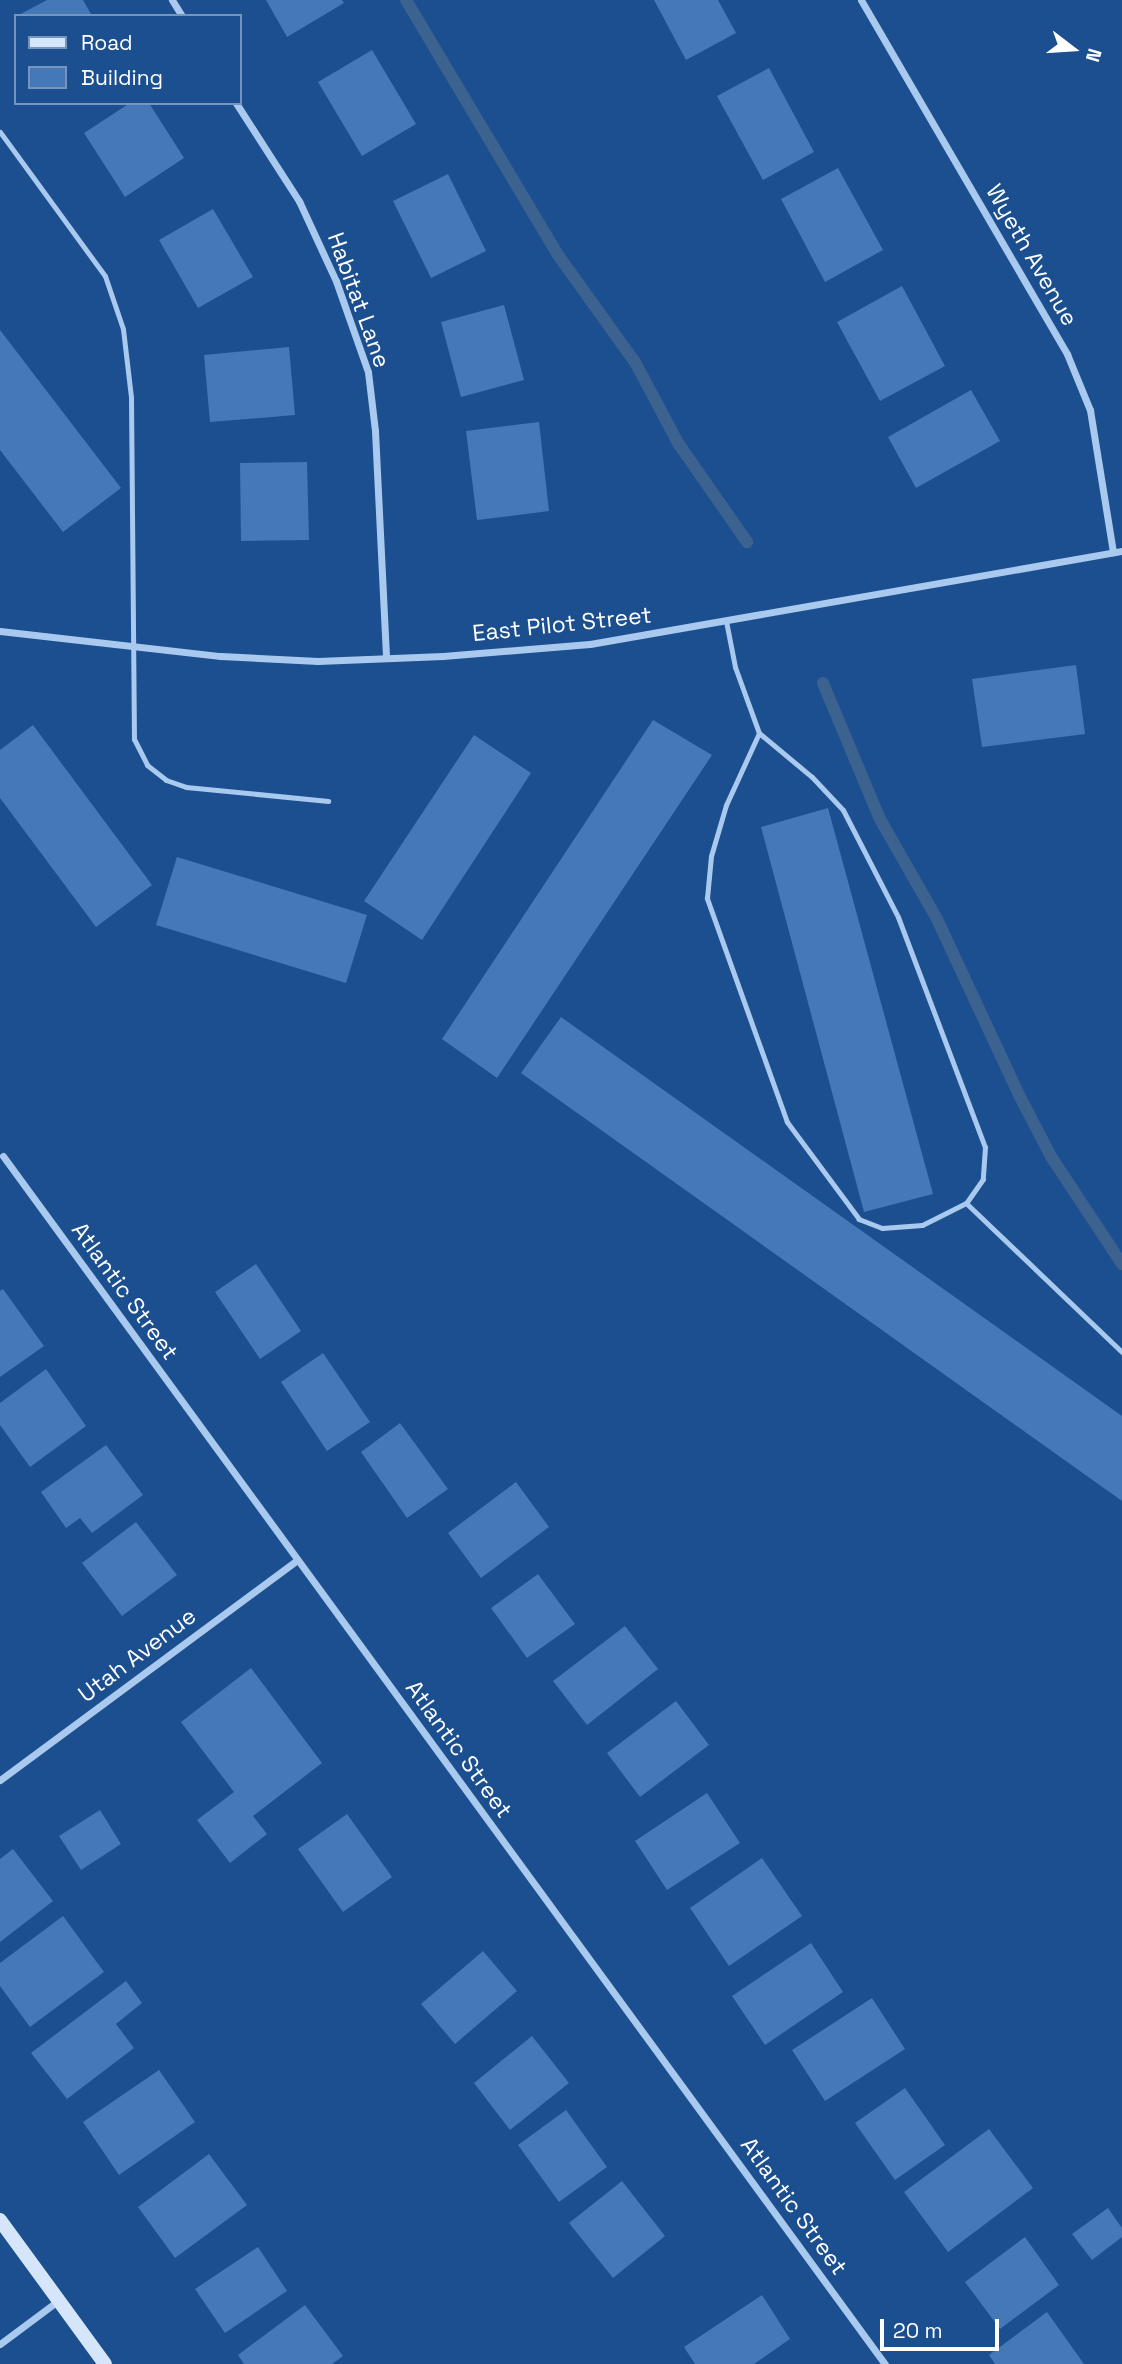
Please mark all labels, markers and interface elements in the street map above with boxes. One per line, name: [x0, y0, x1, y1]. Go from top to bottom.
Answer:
legend: [14, 14, 242, 105]
north arrow: [1038, 14, 1108, 84]
text: Road: [81, 29, 133, 56]
text: N: [1080, 46, 1107, 65]
text: Building: [81, 64, 163, 91]
street label: Wyeth Avenue: [980, 179, 1084, 331]
street label: Habitat Lane: [322, 229, 396, 371]
street label: East Pilot Street: [471, 601, 653, 647]
street label: Atlantic Street: [66, 1217, 184, 1365]
street label: Utah Avenue: [73, 1602, 201, 1708]
street label: Atlantic Street: [400, 1675, 518, 1823]
street label: Atlantic Street: [735, 2132, 853, 2280]
scale bar: [884, 2304, 1003, 2348]
text: 20 m: [893, 2317, 943, 2344]

